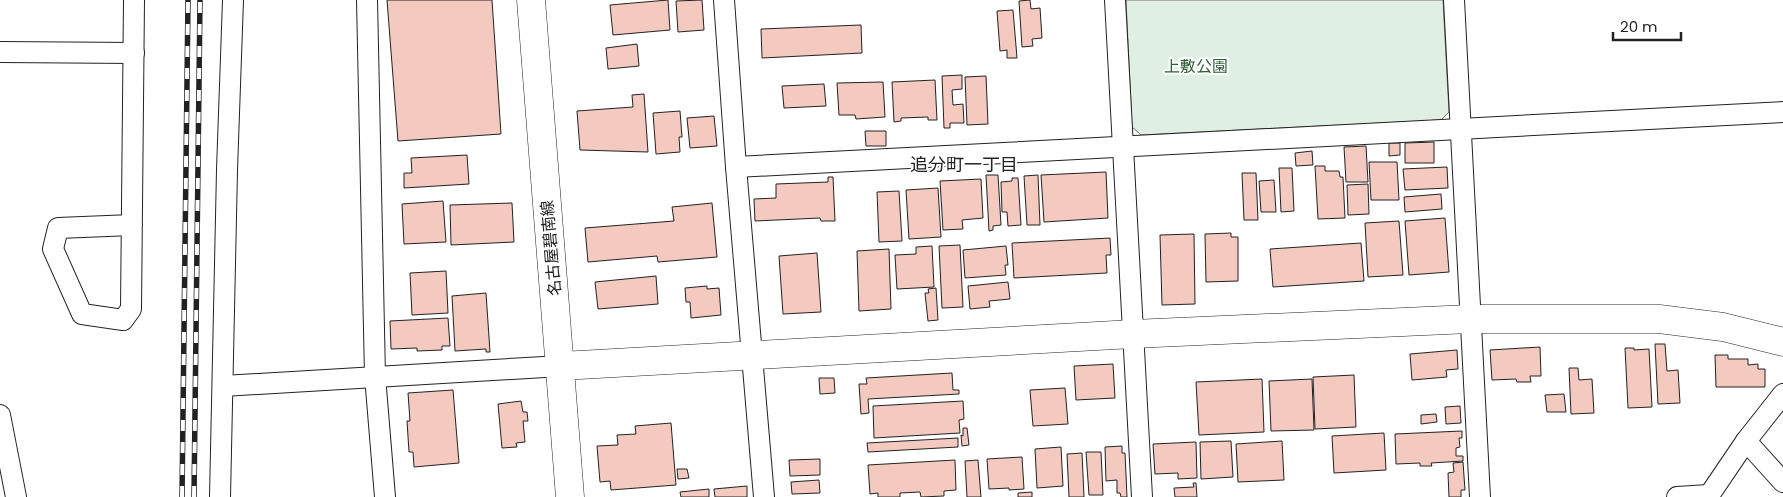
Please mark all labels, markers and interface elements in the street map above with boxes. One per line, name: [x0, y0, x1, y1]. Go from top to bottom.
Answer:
scale bar: [1613, 10, 1680, 42]
text: 20 m: [1620, 16, 1658, 37]
park label: 上敷公園: [1164, 55, 1228, 78]
district label: 追分町一丁目: [910, 152, 1018, 177]
street label: 名古屋碧南線: [535, 199, 567, 297]

